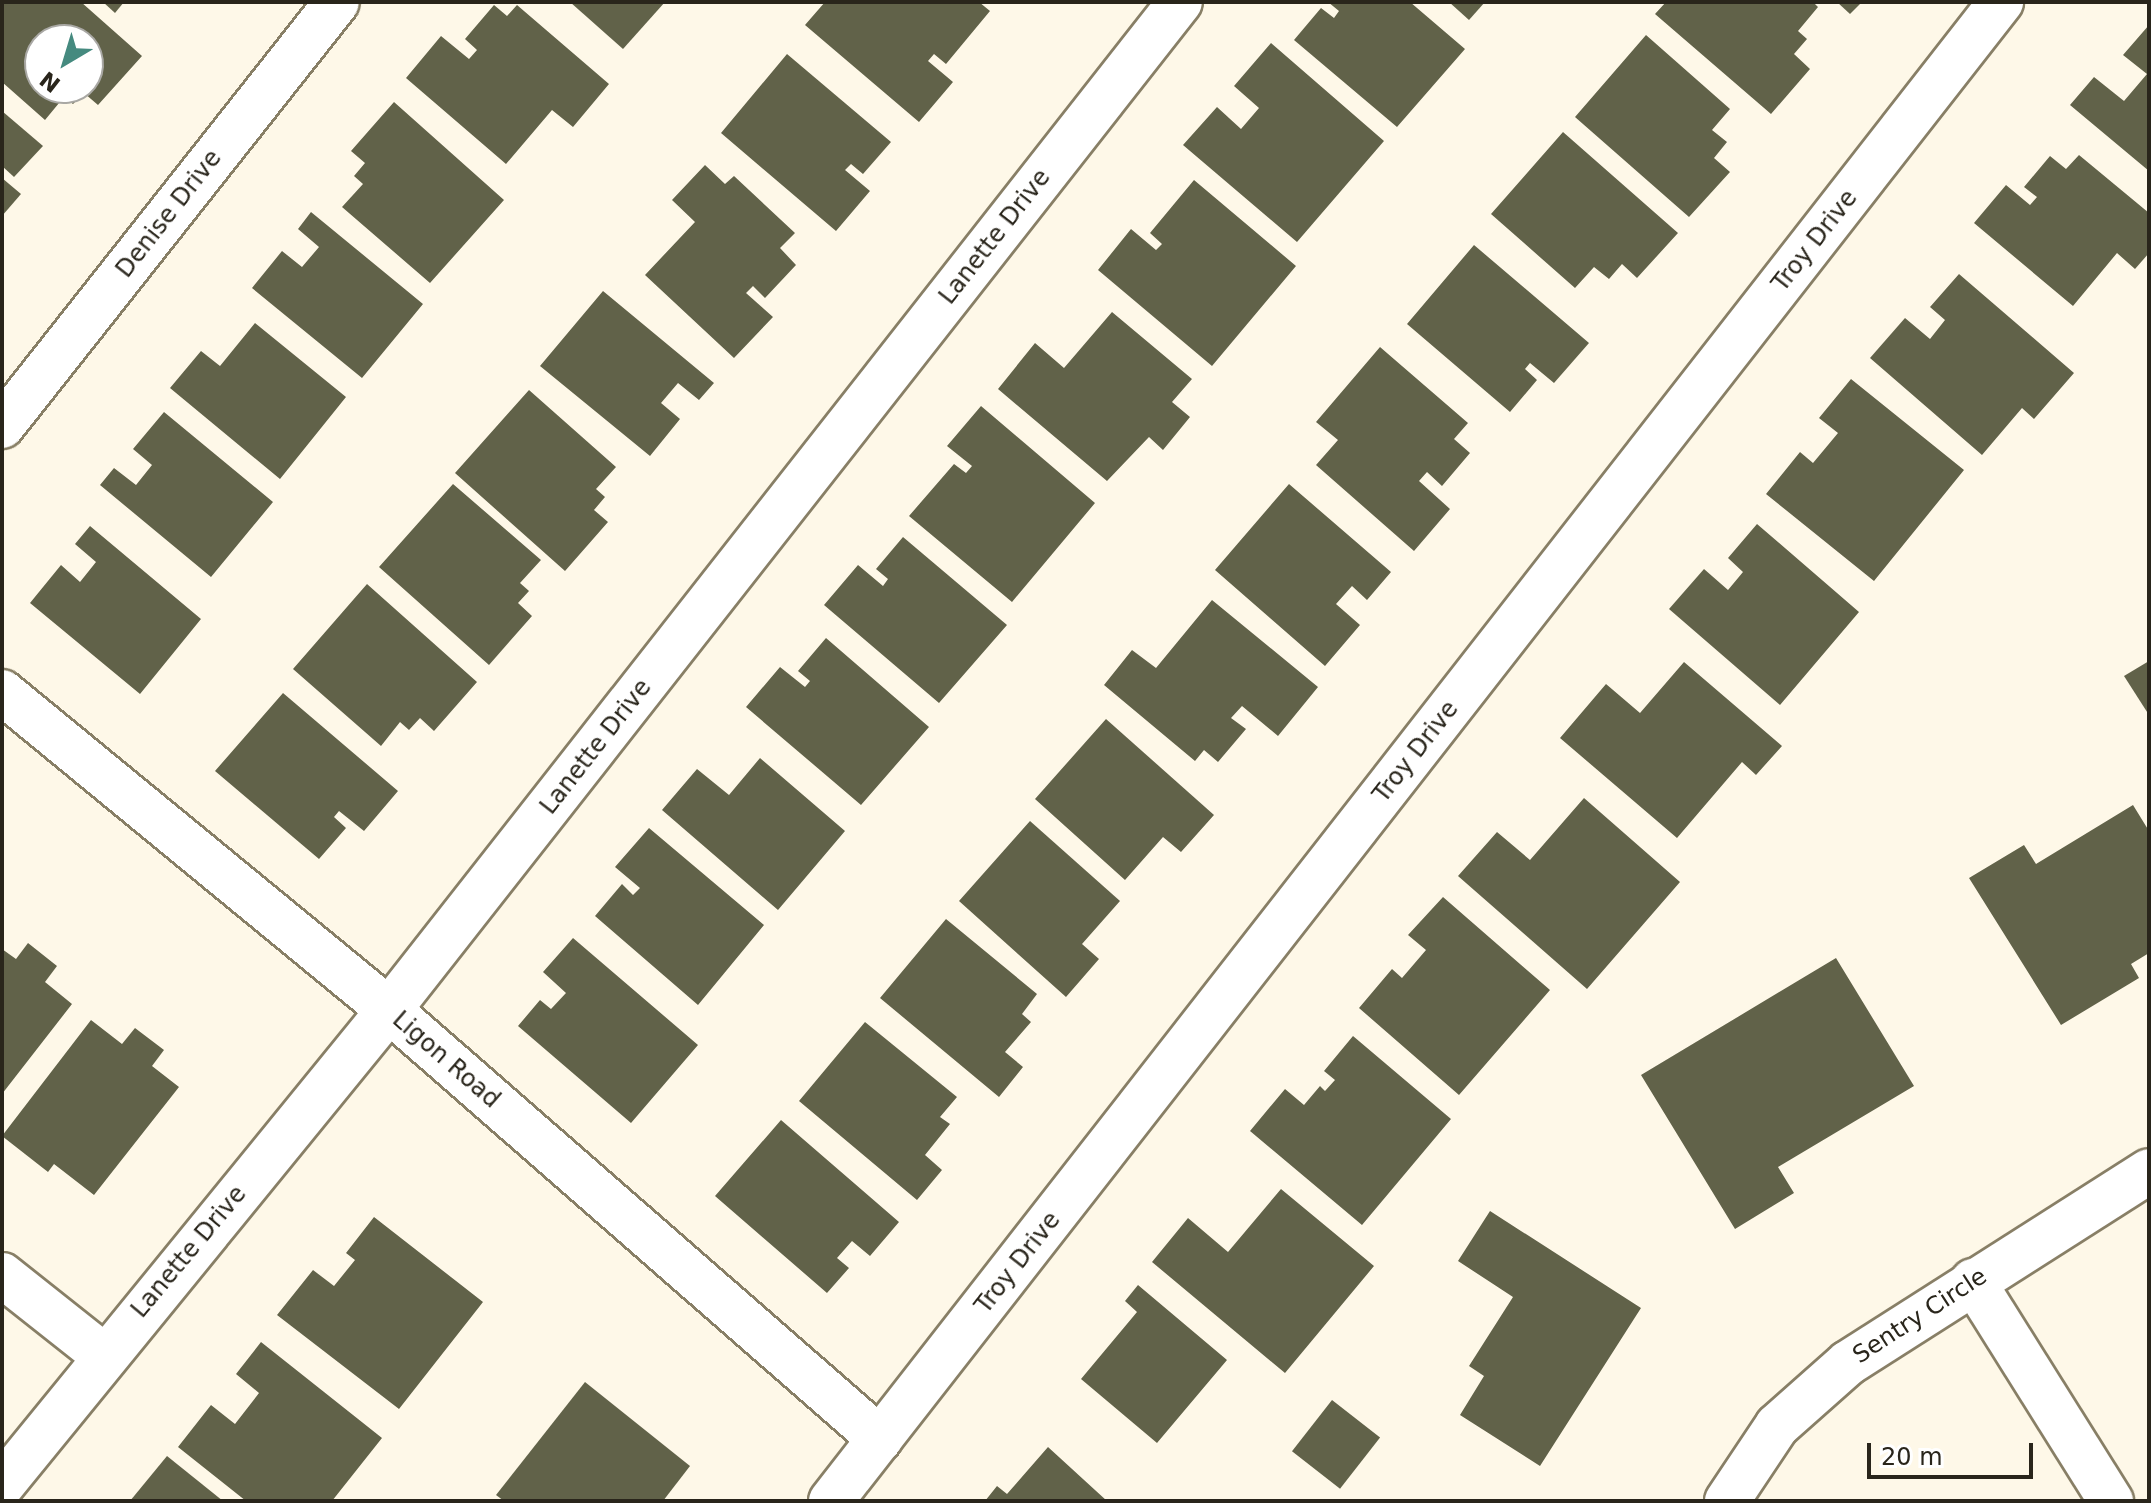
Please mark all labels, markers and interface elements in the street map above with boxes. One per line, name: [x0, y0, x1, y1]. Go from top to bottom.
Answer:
north arrow: [24, 24, 104, 104]
text: N: [35, 66, 65, 97]
street label: Denise Drive: [110, 144, 228, 284]
street label: Lanette Drive: [933, 164, 1057, 310]
street label: Troy Drive: [1766, 184, 1864, 298]
street label: Lanette Drive: [534, 674, 658, 820]
street label: Troy Drive: [1367, 695, 1465, 809]
street label: Ligon Road: [386, 1005, 506, 1115]
street label: Lanette Drive: [126, 1180, 252, 1324]
street label: Troy Drive: [969, 1206, 1067, 1320]
street label: Sentry Circle: [1848, 1262, 1992, 1370]
scale bar: [1871, 1427, 2037, 1477]
text: 20 m: [1881, 1443, 1943, 1471]

